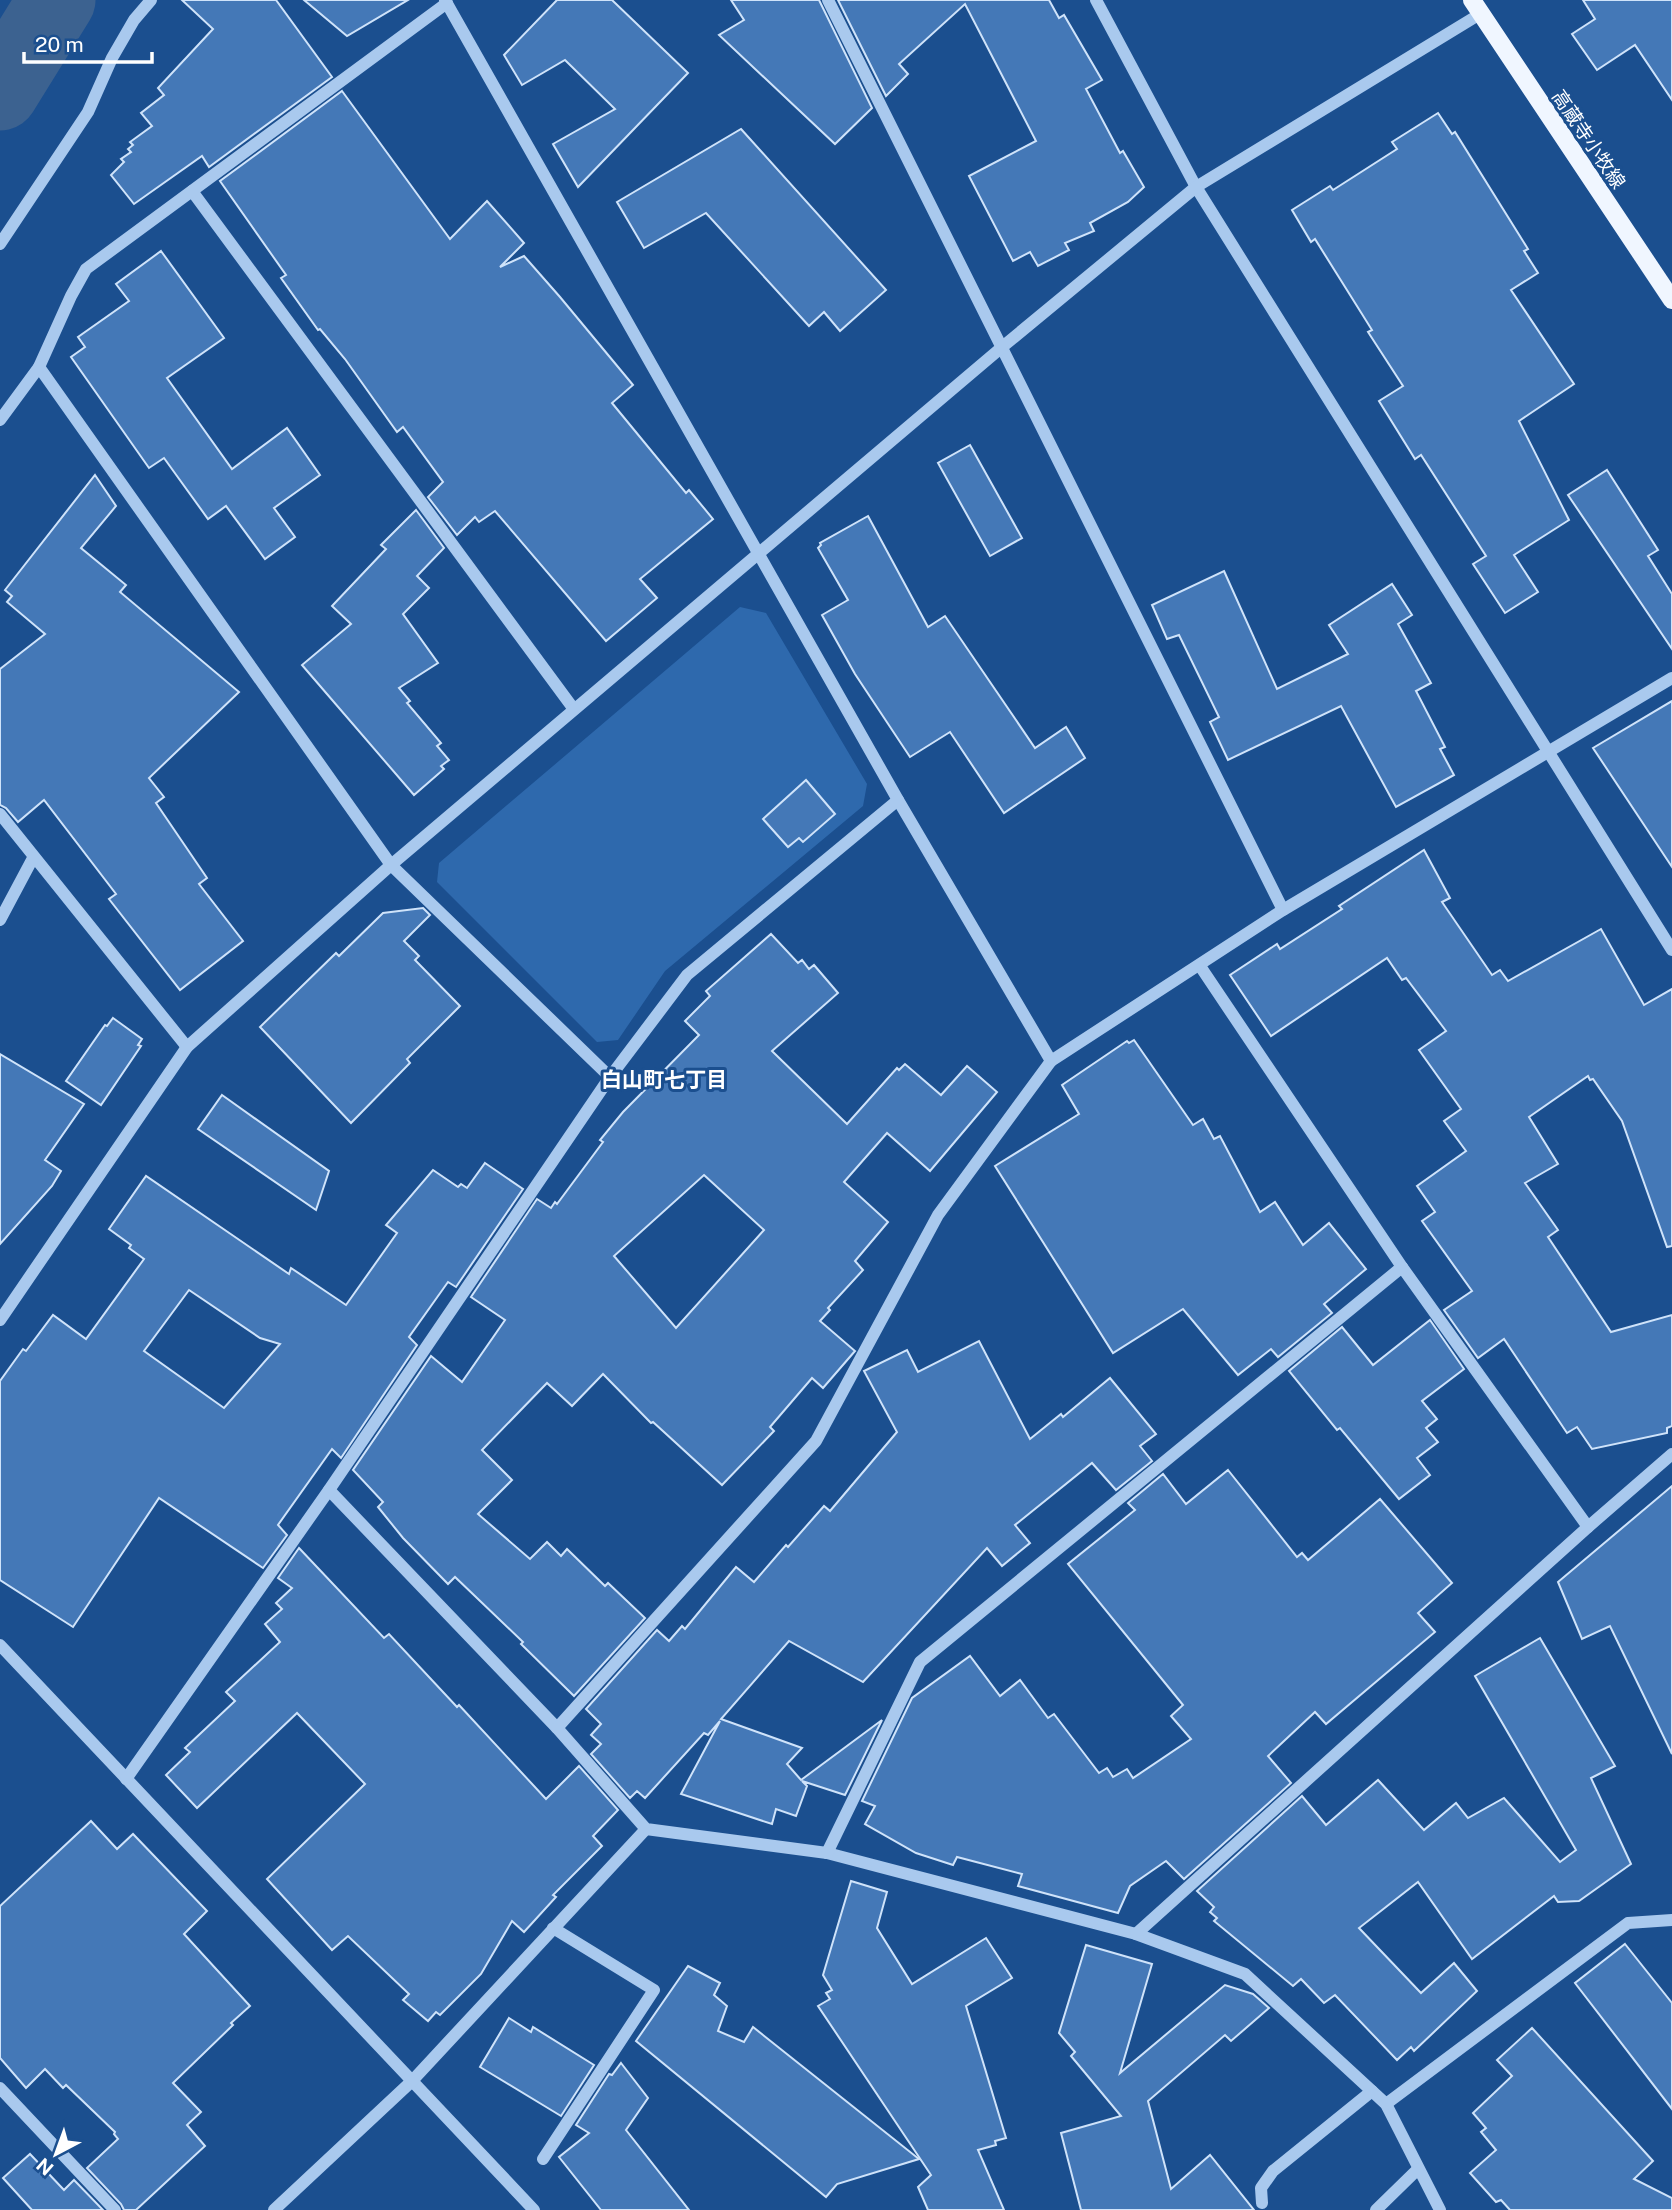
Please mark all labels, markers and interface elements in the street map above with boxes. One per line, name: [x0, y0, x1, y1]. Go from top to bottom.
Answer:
scale bar: [24, 21, 152, 65]
text: 20 m: [35, 32, 84, 57]
street label: 高蔵寺小牧線: [1548, 86, 1630, 192]
district label: 白山町七丁目: [601, 1067, 727, 1092]
north arrow: [21, 2119, 91, 2189]
text: N: [32, 2154, 58, 2180]

